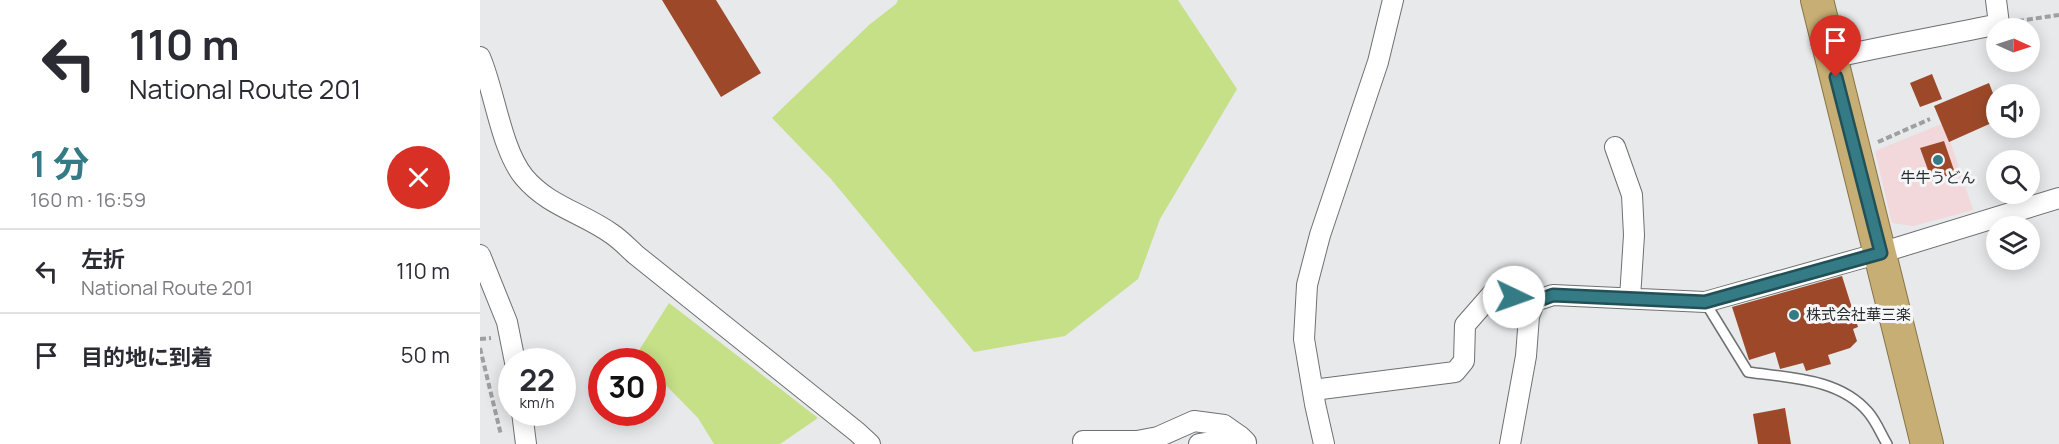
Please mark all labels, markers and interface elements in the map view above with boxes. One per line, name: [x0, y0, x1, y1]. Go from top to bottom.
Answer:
text: 110 m: [129, 15, 240, 73]
pin: [1810, 15, 1861, 77]
north arrow: [1986, 18, 2040, 72]
map controls: [1986, 18, 2040, 270]
icon: left: [30, 24, 108, 102]
icon: arrive: [1819, 24, 1852, 57]
text: National Route 201: [129, 70, 361, 107]
button: sound: [1986, 84, 2040, 138]
text: 1 分: [30, 139, 89, 188]
button: close: [387, 146, 450, 209]
button: search: [1986, 150, 2040, 204]
marker: 牛牛うどん: [1931, 153, 1945, 167]
place label: 牛牛うどん: [1900, 167, 1976, 188]
text: 160 m · 16:59: [30, 186, 146, 213]
button: layers: [1986, 216, 2040, 270]
text: 左折: [81, 244, 125, 274]
icon: left: [30, 255, 63, 288]
text: 110 m: [396, 256, 450, 286]
position arrow: [1482, 265, 1546, 329]
text: National Route 201: [81, 274, 253, 301]
place label: 株式会社華三楽: [1806, 304, 1911, 325]
marker: 株式会社華三楽: [1787, 308, 1801, 322]
icon: arrive: [30, 339, 63, 372]
text: 50 m: [401, 340, 450, 370]
text: 目的地に到着: [81, 342, 213, 372]
speed limit sign: 30: [588, 348, 666, 426]
text: 22: [519, 359, 555, 400]
text: km/h: [520, 392, 554, 413]

